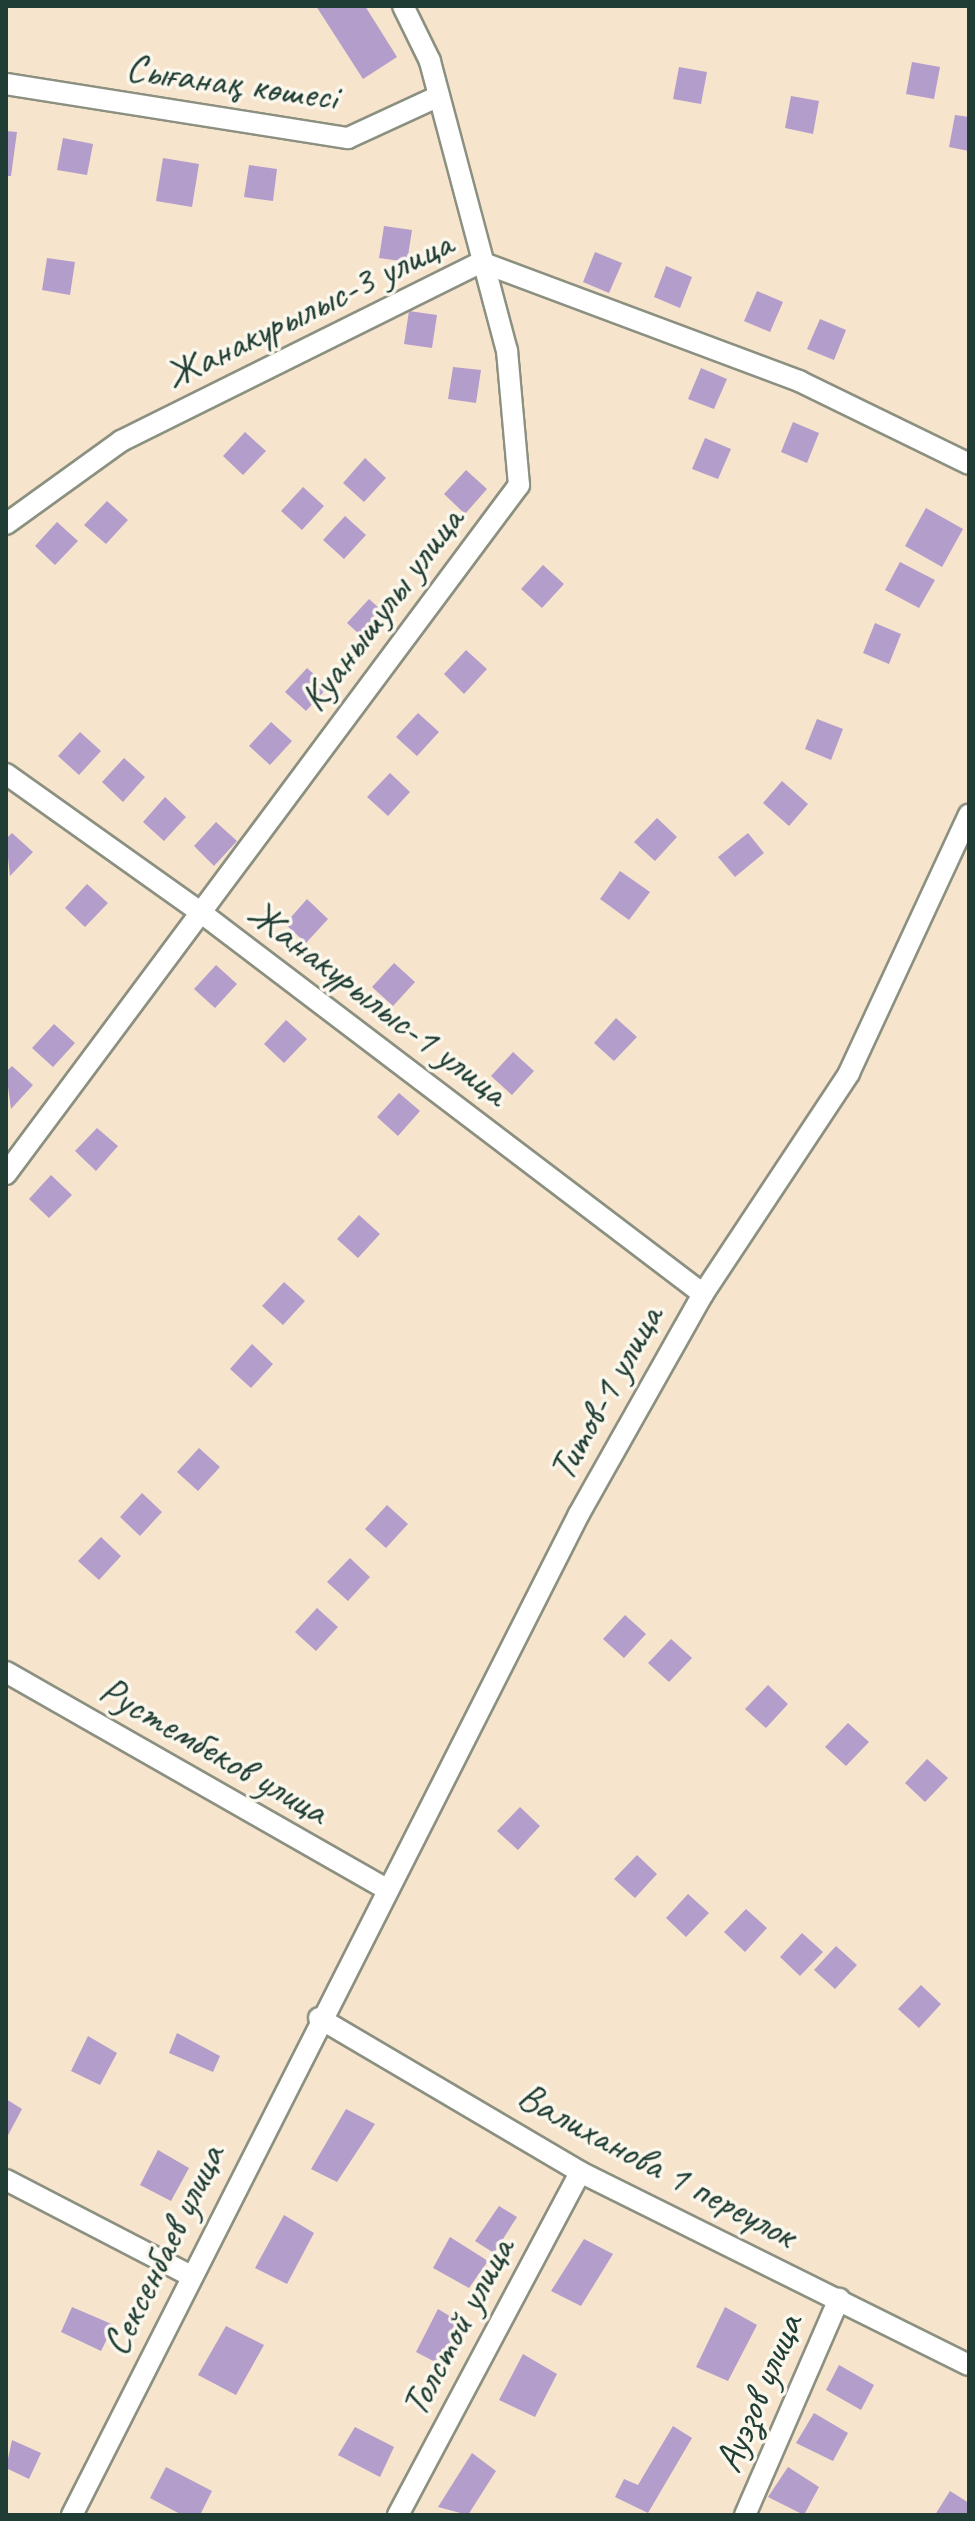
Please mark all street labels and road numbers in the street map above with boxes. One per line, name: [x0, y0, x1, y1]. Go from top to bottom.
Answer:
street label: Сығанақ көшесі: [123, 43, 341, 121]
street label: Жанакурылыс-3 улица: [157, 219, 459, 399]
street label: Куанышулы улица: [289, 498, 473, 720]
street label: Жанакурылыс-1 улица: [238, 889, 518, 1115]
street label: Титов-1 улица: [537, 1297, 673, 1489]
street label: Рустембеков улица: [90, 1665, 338, 1835]
street label: Валиханова 1 переулок: [510, 2071, 804, 2259]
street label: Сексенбаев улица: [91, 2136, 235, 2364]
street label: Толстой улица: [390, 2230, 524, 2424]
street label: Ауэзов улица: [703, 2306, 813, 2480]

